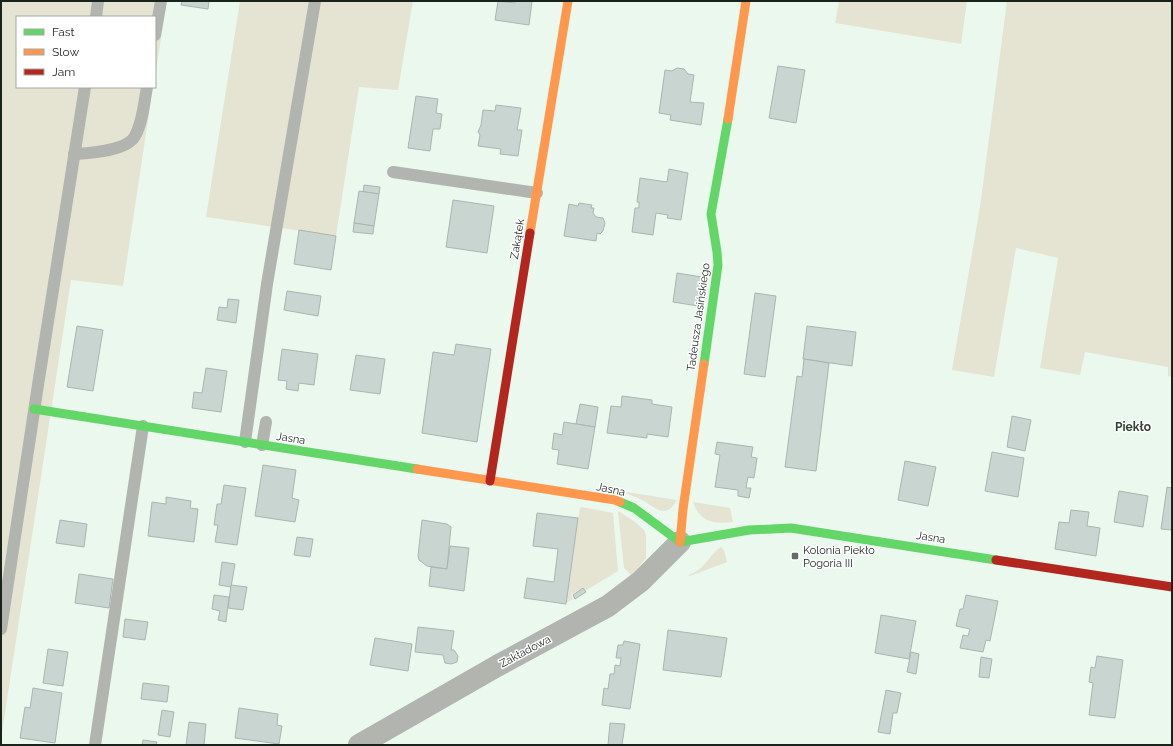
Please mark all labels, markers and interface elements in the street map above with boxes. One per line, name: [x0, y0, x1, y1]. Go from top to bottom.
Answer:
legend: [16, 16, 156, 88]
text: Fast: [52, 25, 75, 39]
text: Slow: [52, 45, 79, 59]
text: Jam: [52, 65, 75, 79]
street label: Zakątek: [508, 218, 527, 260]
street label: Tadeusza Jasińskiego: [684, 262, 713, 372]
district label: Piekło: [1115, 420, 1151, 434]
street label: Jasna: [276, 430, 306, 447]
street label: Jasna: [595, 480, 626, 499]
street label: Jasna: [916, 529, 946, 546]
place label: Kolonia Piekło Pogoria III: [803, 544, 875, 570]
marker: Kolonia Piekło Pogoria III: [790, 551, 800, 561]
street label: Zakładowa: [497, 633, 553, 670]

